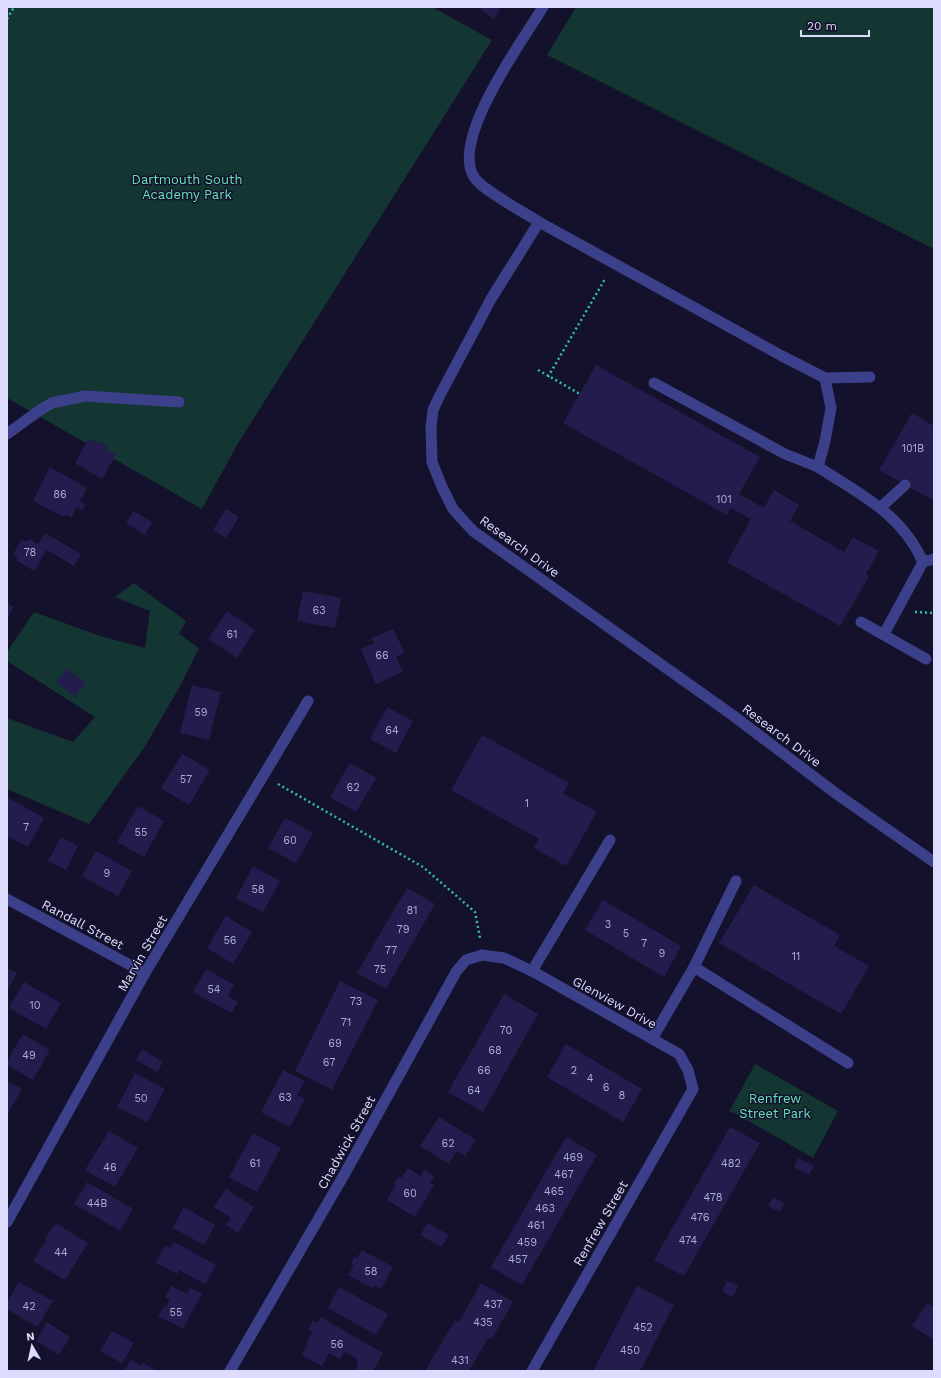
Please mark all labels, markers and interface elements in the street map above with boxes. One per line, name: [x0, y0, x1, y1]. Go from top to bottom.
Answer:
scale bar: [801, 12, 869, 38]
text: 20 m: [807, 19, 837, 33]
park label: Dartmouth South Academy Park: [132, 172, 242, 202]
house number: 101B: [902, 442, 924, 455]
house number: 86: [53, 488, 67, 501]
house number: 101: [716, 493, 732, 506]
street label: Research Drive: [477, 512, 562, 580]
house number: 78: [24, 546, 37, 559]
house number: 63: [312, 604, 326, 617]
house number: 61: [227, 628, 237, 641]
house number: 66: [375, 649, 389, 662]
street label: Research Drive: [739, 701, 824, 770]
house number: 59: [194, 706, 208, 719]
house number: 64: [385, 724, 399, 737]
house number: 57: [180, 773, 192, 786]
house number: 62: [346, 781, 360, 794]
house number: 1: [525, 797, 529, 810]
house number: 7: [23, 821, 29, 834]
house number: 55: [135, 826, 147, 839]
house number: 60: [283, 834, 297, 847]
house number: 9: [104, 867, 111, 880]
house number: 58: [251, 883, 265, 896]
street label: Randall Street: [39, 897, 127, 953]
house number: 81: [406, 904, 418, 917]
street label: Marvin Street: [115, 912, 171, 994]
house number: 3: [605, 918, 611, 931]
house number: 79: [397, 923, 410, 936]
house number: 5: [623, 927, 629, 940]
house number: 56: [223, 934, 237, 947]
house number: 7: [641, 937, 647, 950]
house number: 77: [385, 944, 397, 957]
house number: 9: [659, 947, 666, 960]
house number: 11: [792, 950, 800, 963]
house number: 75: [374, 963, 386, 976]
street label: Glenview Drive: [570, 973, 659, 1032]
house number: 54: [207, 983, 221, 996]
house number: 73: [350, 995, 362, 1008]
house number: 10: [29, 999, 41, 1012]
house number: 71: [341, 1016, 351, 1029]
house number: 70: [500, 1024, 513, 1037]
house number: 69: [328, 1037, 342, 1050]
house number: 68: [488, 1044, 502, 1057]
house number: 49: [22, 1049, 36, 1062]
house number: 67: [323, 1056, 335, 1069]
house number: 66: [477, 1064, 491, 1077]
house number: 2: [571, 1064, 577, 1077]
house number: 4: [587, 1072, 594, 1085]
house number: 6: [603, 1081, 610, 1094]
house number: 64: [467, 1084, 481, 1097]
house number: 8: [619, 1089, 626, 1102]
house number: 63: [278, 1091, 292, 1104]
park label: Renfrew Street Park: [739, 1091, 811, 1121]
house number: 50: [134, 1092, 148, 1105]
street label: Chadwick Street: [314, 1092, 379, 1192]
house number: 62: [441, 1137, 455, 1150]
house number: 469: [563, 1151, 583, 1164]
house number: 61: [250, 1157, 260, 1170]
house number: 482: [721, 1157, 741, 1170]
house number: 46: [103, 1161, 117, 1174]
house number: 467: [554, 1168, 574, 1181]
street label: Renfrew Street: [570, 1178, 631, 1268]
house number: 465: [544, 1185, 564, 1198]
house number: 60: [403, 1187, 417, 1200]
house number: 478: [704, 1191, 723, 1204]
house number: 44B: [87, 1197, 107, 1210]
house number: 463: [535, 1202, 555, 1215]
house number: 476: [691, 1211, 710, 1224]
house number: 461: [527, 1219, 545, 1232]
house number: 474: [679, 1234, 697, 1247]
house number: 459: [517, 1236, 537, 1249]
house number: 44: [54, 1246, 68, 1259]
house number: 457: [508, 1253, 528, 1266]
house number: 58: [364, 1265, 378, 1278]
house number: 437: [484, 1298, 502, 1311]
house number: 42: [22, 1300, 36, 1313]
house number: 55: [170, 1306, 182, 1319]
house number: 435: [473, 1316, 493, 1329]
house number: 452: [633, 1321, 653, 1334]
north arrow: [12, 1326, 52, 1366]
text: N: [25, 1330, 36, 1344]
house number: 56: [330, 1338, 344, 1351]
house number: 450: [620, 1344, 640, 1357]
house number: 431: [451, 1354, 469, 1367]

